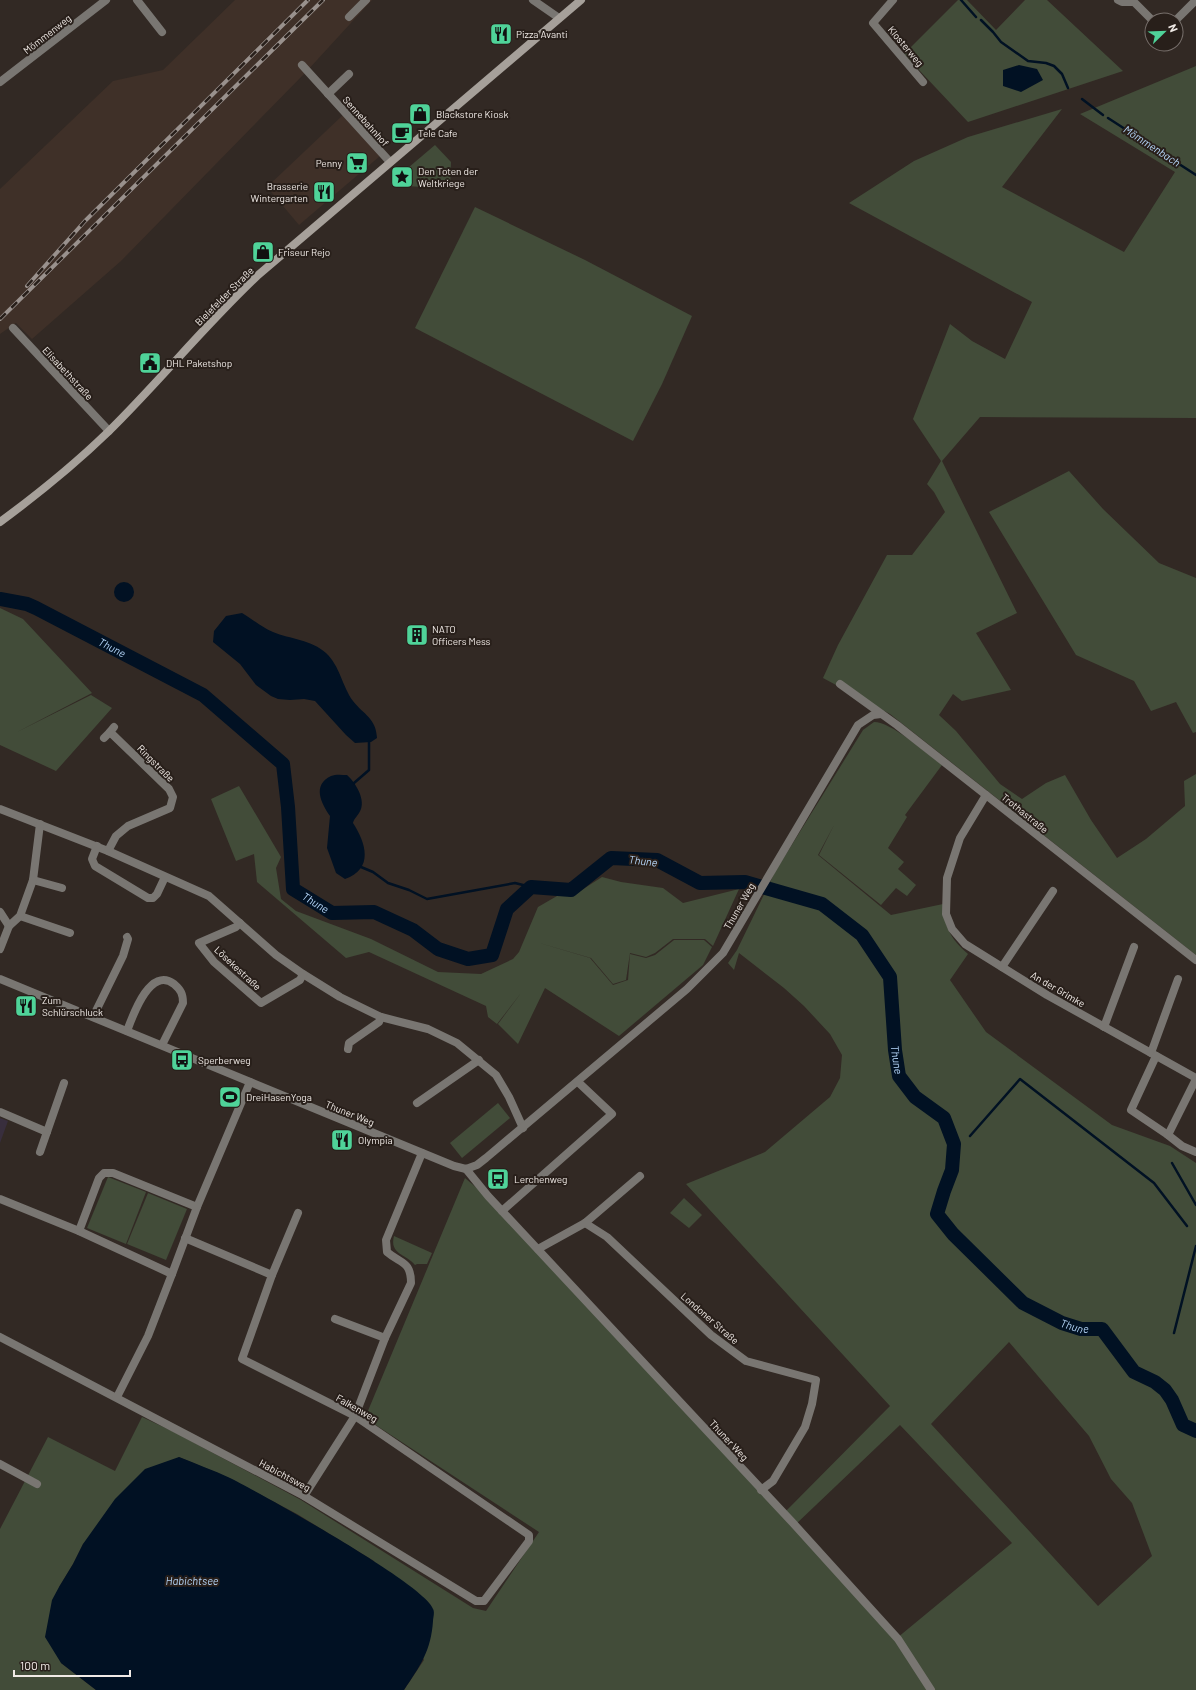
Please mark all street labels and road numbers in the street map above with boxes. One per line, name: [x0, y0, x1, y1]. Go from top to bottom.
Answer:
street label: Mömmenweg: [21, 12, 73, 56]
street label: Klosterweg: [886, 23, 926, 69]
street label: Sennebahnhof: [341, 94, 392, 149]
street label: Bielefelder Straße: [192, 264, 256, 328]
street label: Elisabethstraße: [40, 344, 96, 402]
street label: Ringstraße: [135, 742, 177, 784]
street label: Trothastraße: [999, 791, 1051, 835]
street label: Thuner Weg: [721, 881, 757, 931]
street label: Lösekestraße: [212, 943, 264, 993]
street label: An der Grimke: [1029, 969, 1087, 1009]
street label: Thuner Weg: [324, 1098, 376, 1128]
street label: Londoner Straße: [679, 1290, 741, 1346]
street label: Falkenweg: [334, 1391, 380, 1425]
street label: Thuner Weg: [707, 1417, 751, 1463]
street label: Habichtsweg: [257, 1457, 313, 1493]

